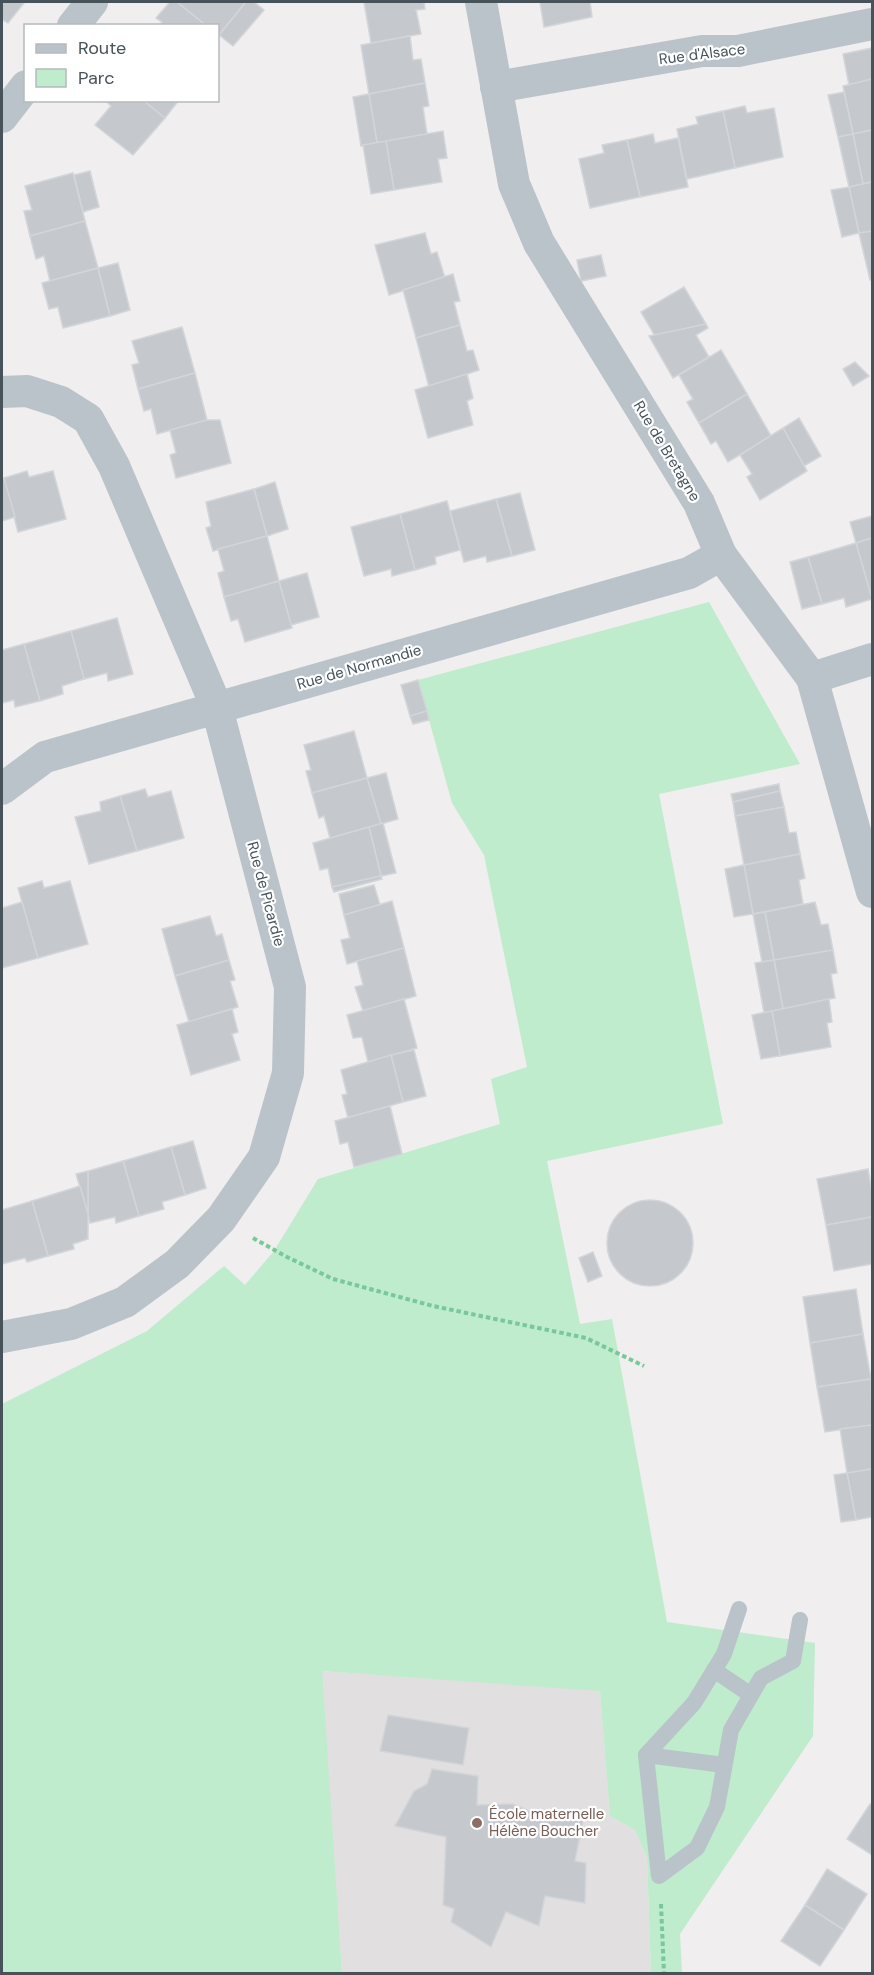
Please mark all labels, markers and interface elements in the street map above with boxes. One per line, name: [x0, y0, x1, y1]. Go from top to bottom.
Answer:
legend: [24, 24, 219, 102]
text: Route: [78, 36, 126, 60]
street label: Rue d'Alsace: [658, 39, 746, 69]
text: Parc: [78, 66, 114, 90]
street label: Rue de Bretagne: [629, 397, 705, 505]
street label: Rue de Normandie: [295, 640, 423, 694]
street label: Rue de Picardie: [242, 839, 290, 949]
place label: École maternelle Hélène Boucher: [489, 1804, 604, 1841]
marker: École maternelle Hélène Boucher: [470, 1816, 484, 1830]

